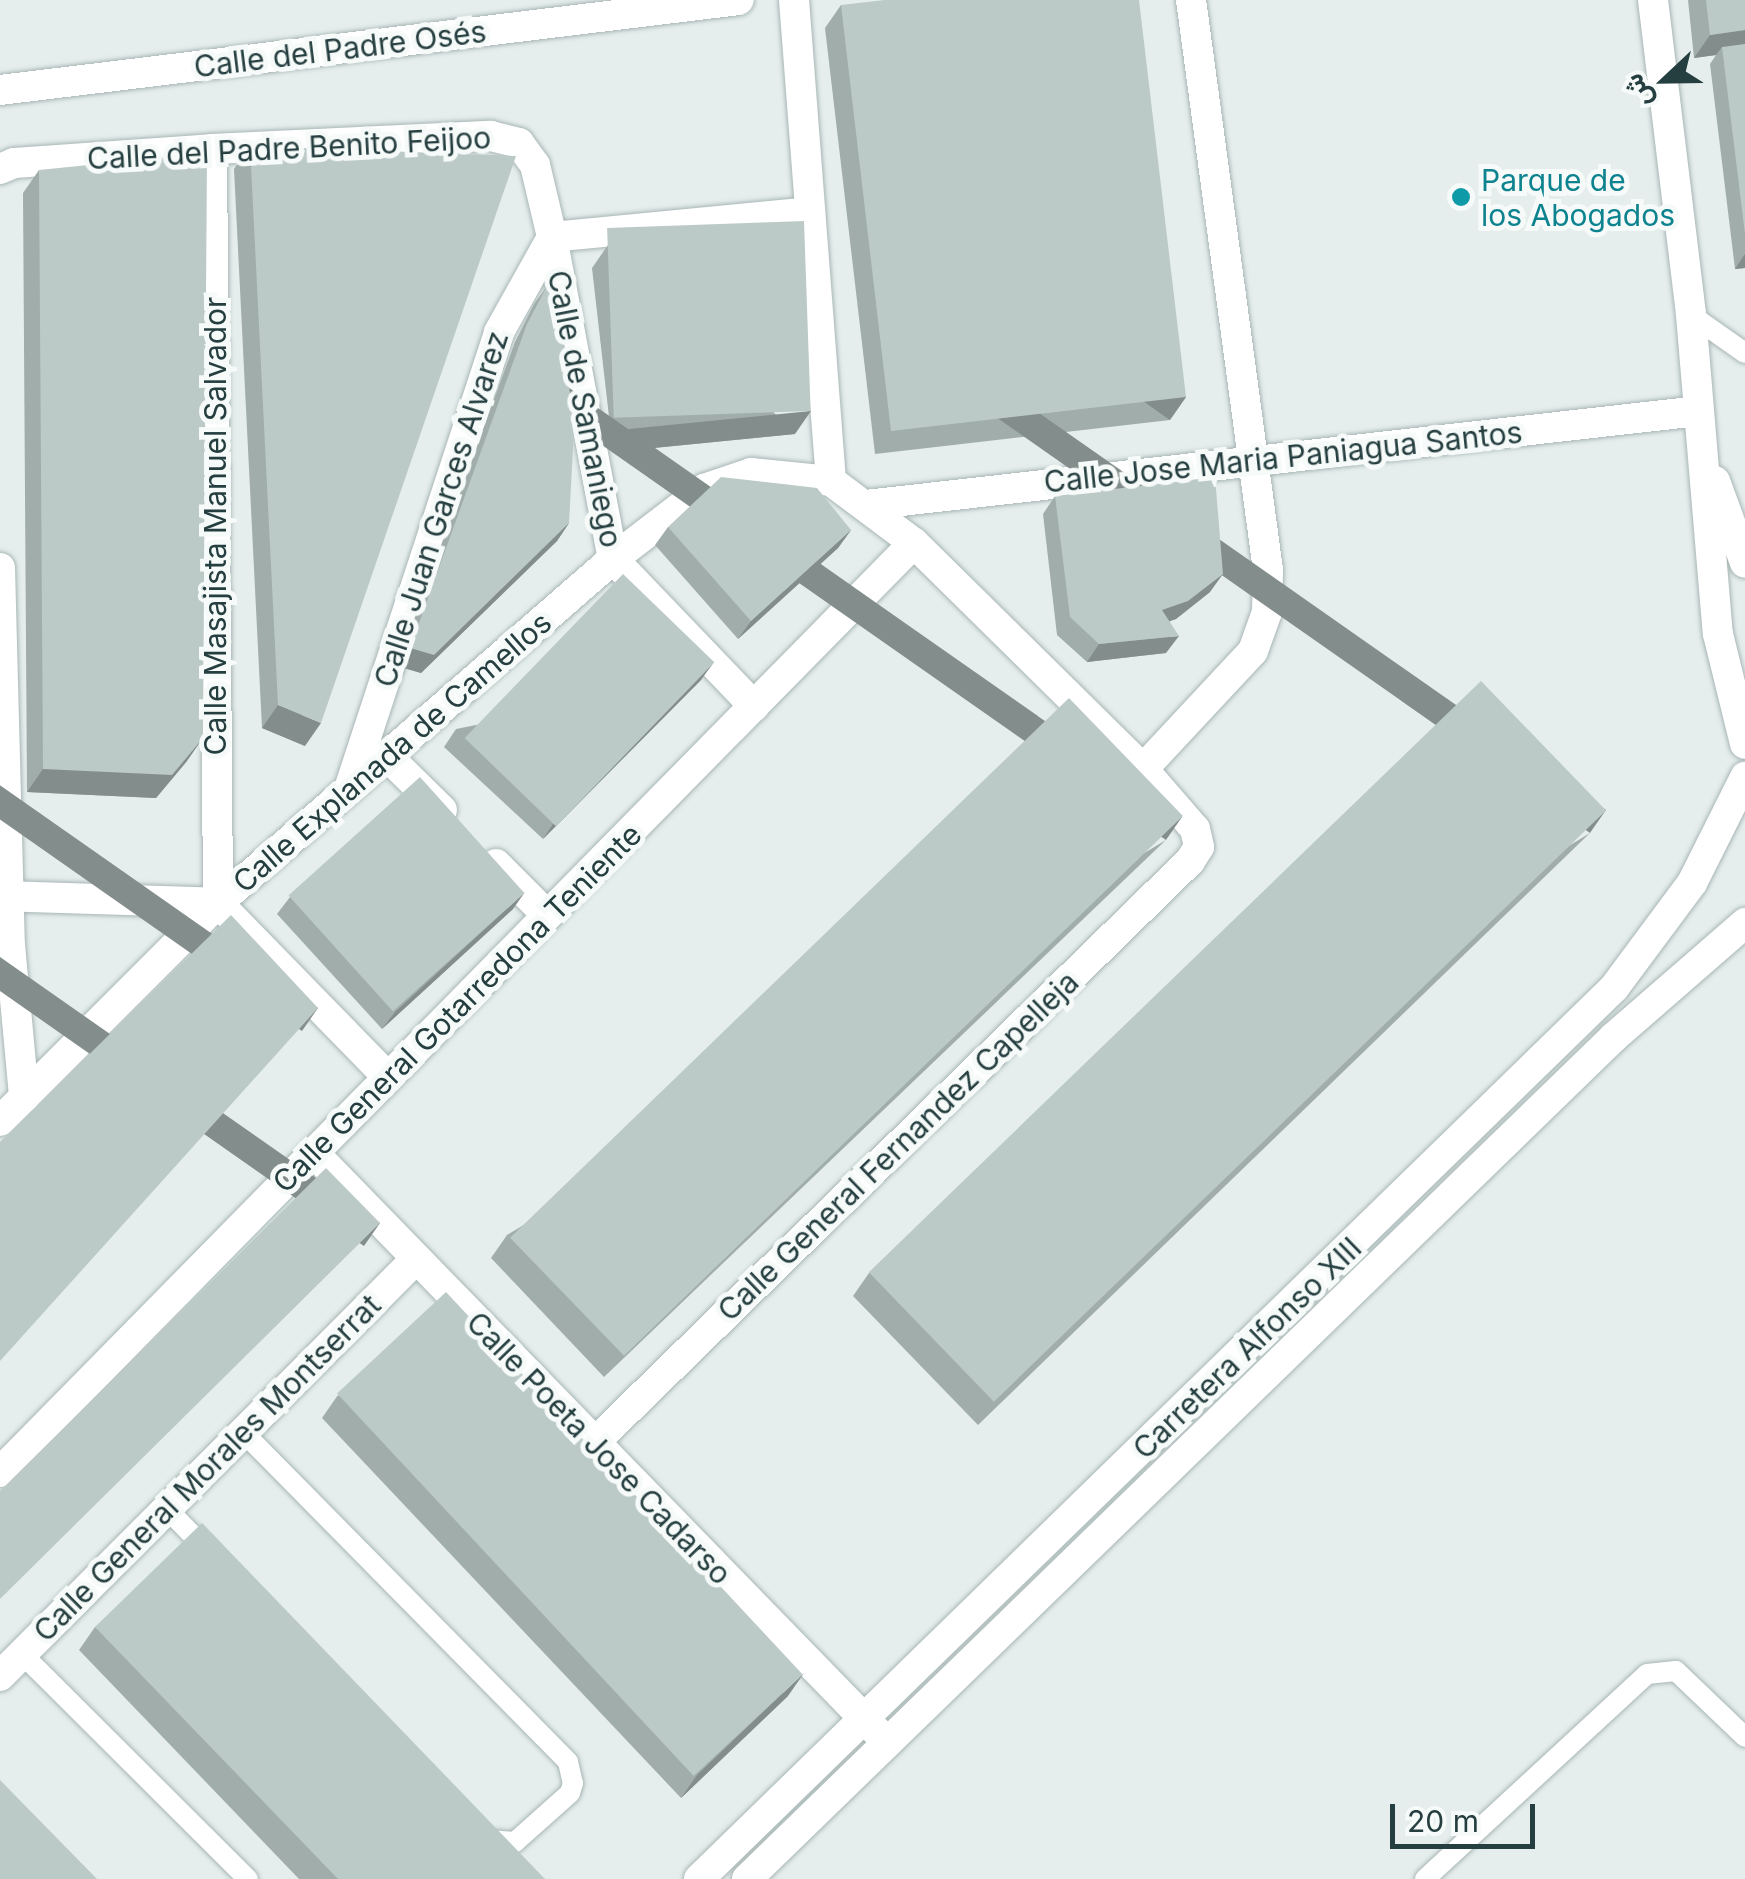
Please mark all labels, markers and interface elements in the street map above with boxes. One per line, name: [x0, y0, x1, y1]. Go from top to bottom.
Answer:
street label: Calle del Padre Osés: [192, 13, 488, 85]
north arrow: [1615, 30, 1715, 130]
text: ش: [1615, 69, 1659, 113]
street label: Calle del Padre Benito Feijoo: [86, 119, 492, 177]
place label: Parque de los Abogados: [1481, 162, 1675, 232]
marker: Parque de los Abogados: [1450, 186, 1472, 208]
street label: Calle de Samaniego: [540, 267, 630, 551]
street label: Calle Masajista Manuel Salvador: [197, 297, 233, 755]
street label: Calle Juan Garces Alvarez: [366, 326, 516, 692]
street label: Calle Jose Maria Paniagua Santos: [1042, 414, 1524, 500]
street label: Calle Explanada de Camellos: [226, 604, 558, 900]
street label: Calle General Gotarredona Teniente: [265, 816, 649, 1200]
street label: Calle General Fernandez Capelleja: [710, 964, 1086, 1328]
street label: Carretera Alfonso XIII: [1125, 1230, 1369, 1466]
street label: Calle General Morales Montserrat: [26, 1287, 388, 1649]
street label: Calle Poeta Jose Cadarso: [459, 1304, 739, 1592]
scale bar: [1395, 1784, 1540, 1846]
text: 20 m: [1407, 1803, 1479, 1839]

